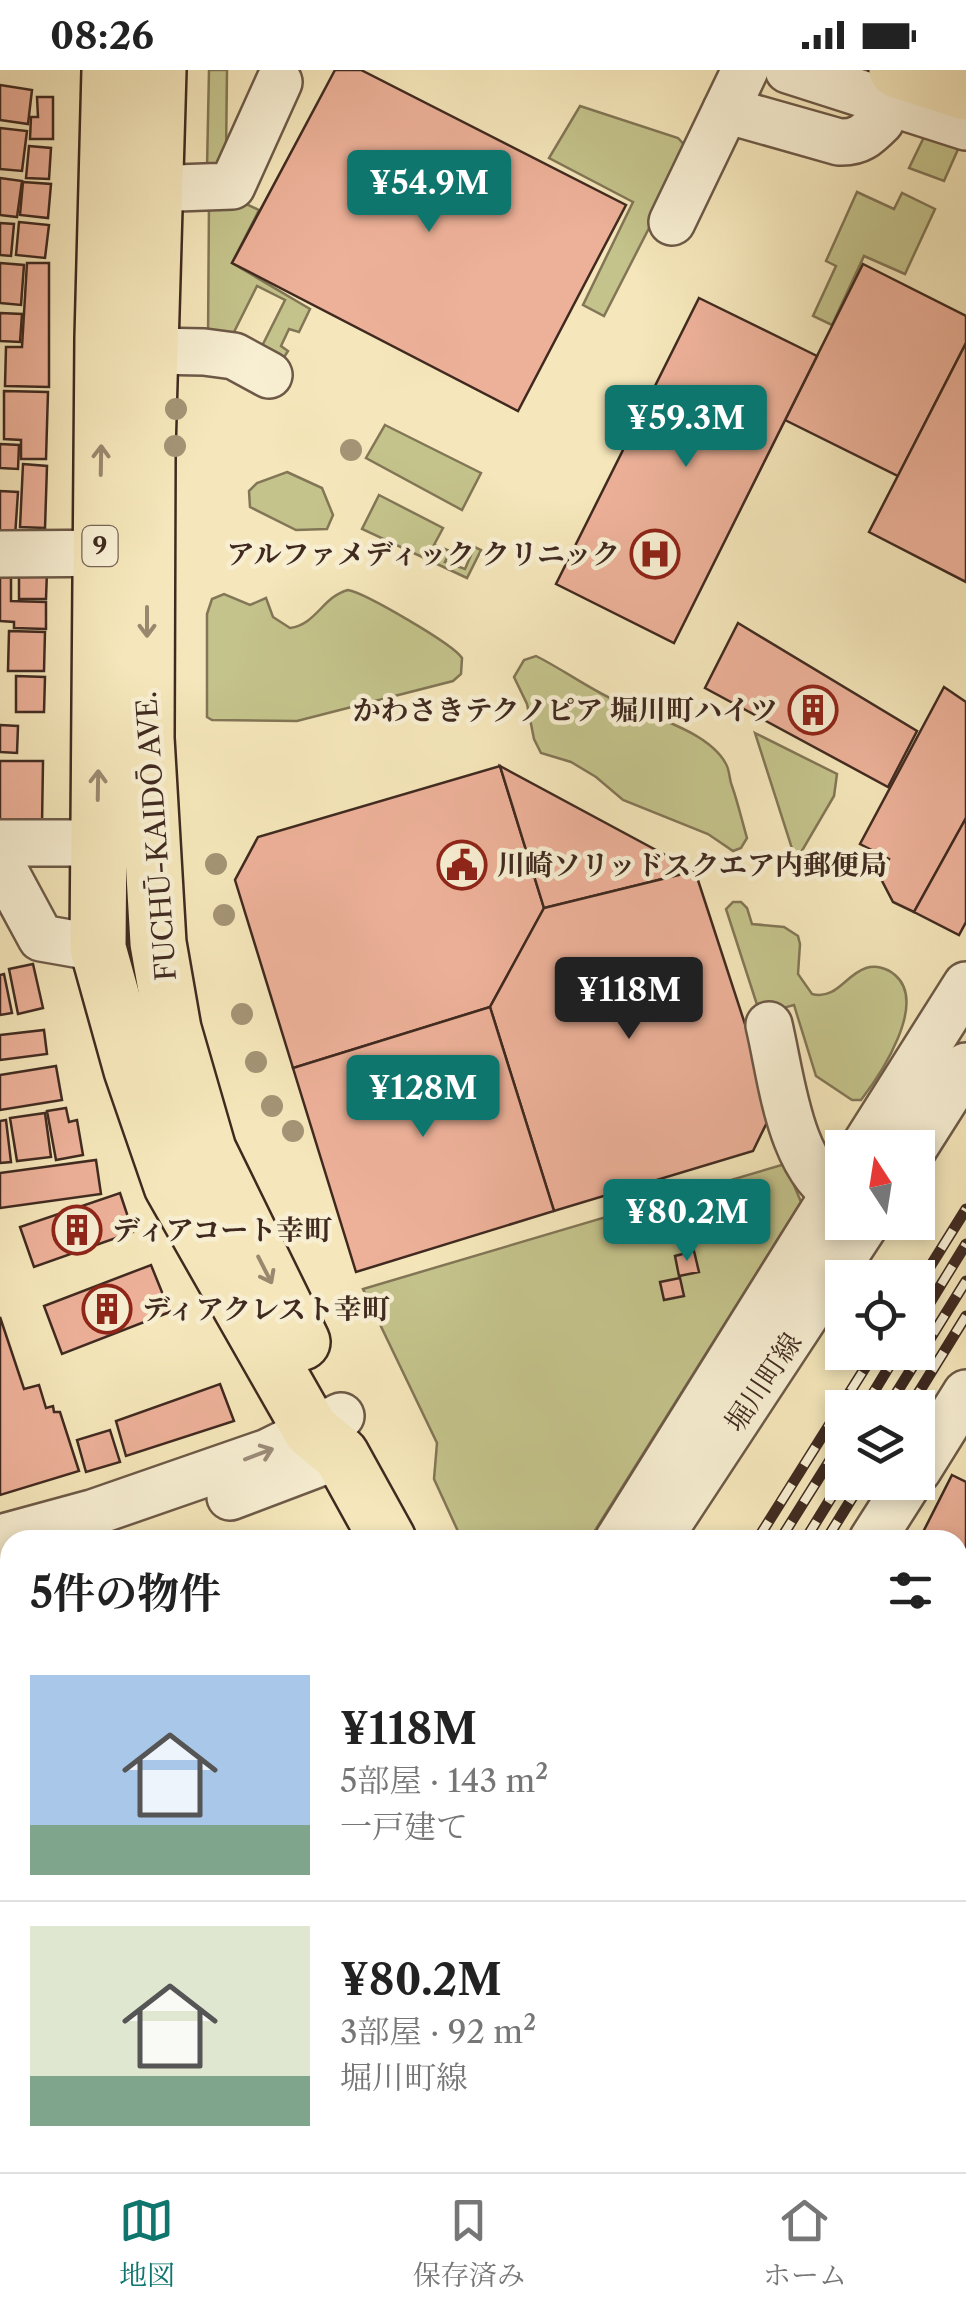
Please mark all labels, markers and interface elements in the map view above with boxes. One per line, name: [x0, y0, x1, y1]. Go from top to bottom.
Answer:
text: 08:26: [50, 12, 154, 59]
pin: ¥54.9M: [348, 150, 510, 235]
text: ¥54.9M: [369, 163, 489, 202]
pin: ¥59.3M: [605, 385, 767, 470]
text: ¥59.3M: [627, 398, 745, 437]
one-way arrow: [92, 445, 110, 478]
road number: 9: [82, 526, 118, 566]
hospital icon: アルファメディック クリニック: [629, 528, 681, 580]
place label: アルファメディック クリニック: [227, 537, 620, 571]
one-way arrow: [137, 606, 156, 638]
building icon: かわさきテクノピア 堀川町ハイツ: [787, 684, 839, 736]
street label: FUCHŪ-KAIDŌ AVE.: [129, 690, 183, 982]
place label: かわさきテクノピア 堀川町ハイツ: [353, 693, 778, 727]
one-way arrow: [88, 770, 108, 802]
public building icon: 川崎ソリッドスクエア内郵便局: [436, 839, 488, 891]
place label: 川崎ソリッドスクエア内郵便局: [497, 848, 887, 882]
pin: ¥118M: [559, 957, 699, 1042]
text: ¥118M: [577, 970, 681, 1009]
pin: ¥128M: [353, 1055, 493, 1140]
text: ¥128M: [369, 1068, 477, 1107]
north arrow: [825, 1130, 935, 1240]
map controls: [825, 1130, 935, 1500]
pin: ¥80.2M: [606, 1179, 768, 1264]
text: ¥80.2M: [625, 1192, 749, 1231]
building icon: ディアコート幸町: [51, 1204, 103, 1256]
place label: ディアコート幸町: [112, 1213, 332, 1247]
one-way arrow: [256, 1254, 275, 1284]
button: locate: [825, 1260, 935, 1370]
building icon: ディアクレスト幸町: [81, 1283, 133, 1335]
place label: ディアクレスト幸町: [142, 1292, 390, 1326]
street label: 堀川町線: [718, 1326, 808, 1438]
button: layers: [825, 1390, 935, 1500]
one-way arrow: [244, 1444, 274, 1462]
icon: filters: [883, 1563, 938, 1618]
text: 5件の物件: [30, 1567, 221, 1619]
text: ¥118M: [340, 1703, 477, 1755]
icon: home: [110, 1715, 230, 1835]
text: 5部屋 · 143 m²: [340, 1761, 548, 1800]
text: 一戸建て: [340, 1807, 468, 1846]
text: ¥80.2M: [340, 1954, 502, 2006]
icon: home: [110, 1966, 230, 2086]
text: 3部屋 · 92 m²: [340, 2012, 536, 2051]
text: 堀川町線: [340, 2058, 468, 2097]
tab: 地図: [119, 2193, 175, 2293]
tab: 保存済み: [413, 2193, 525, 2293]
tab: ホーム: [763, 2193, 847, 2293]

